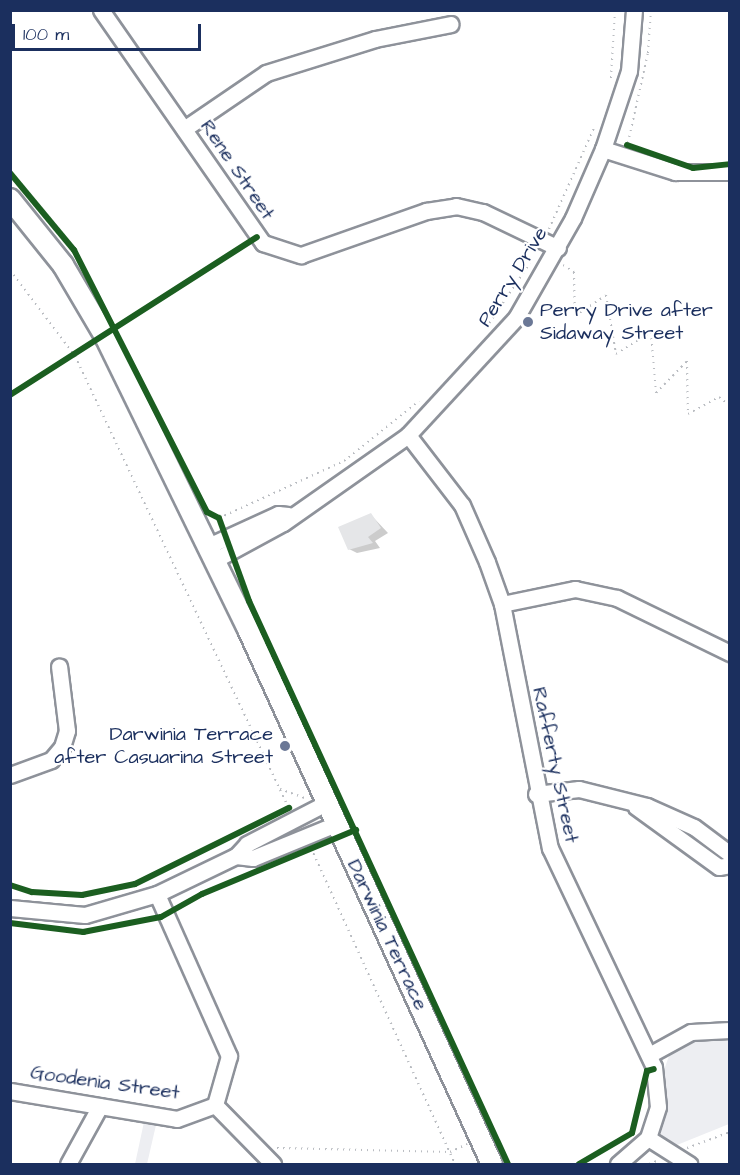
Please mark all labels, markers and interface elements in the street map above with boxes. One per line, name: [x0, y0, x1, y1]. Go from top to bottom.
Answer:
scale bar: [15, 12, 204, 50]
text: 100 m: [23, 22, 69, 47]
street label: Rene Street: [195, 115, 279, 225]
street label: Perry Drive: [473, 223, 553, 331]
place label: Perry Drive after Sidaway Street: [540, 298, 713, 345]
marker: Perry Drive after Sidaway Street: [521, 315, 535, 329]
street label: Rafferty Street: [527, 685, 583, 845]
place label: Darwinia Terrace after Casuarina Street: [54, 722, 273, 769]
marker: Darwinia Terrace after Casuarina Street: [278, 739, 292, 753]
street label: Darwinia Terrace: [342, 856, 432, 1014]
street label: Goodenia Street: [29, 1061, 181, 1105]

